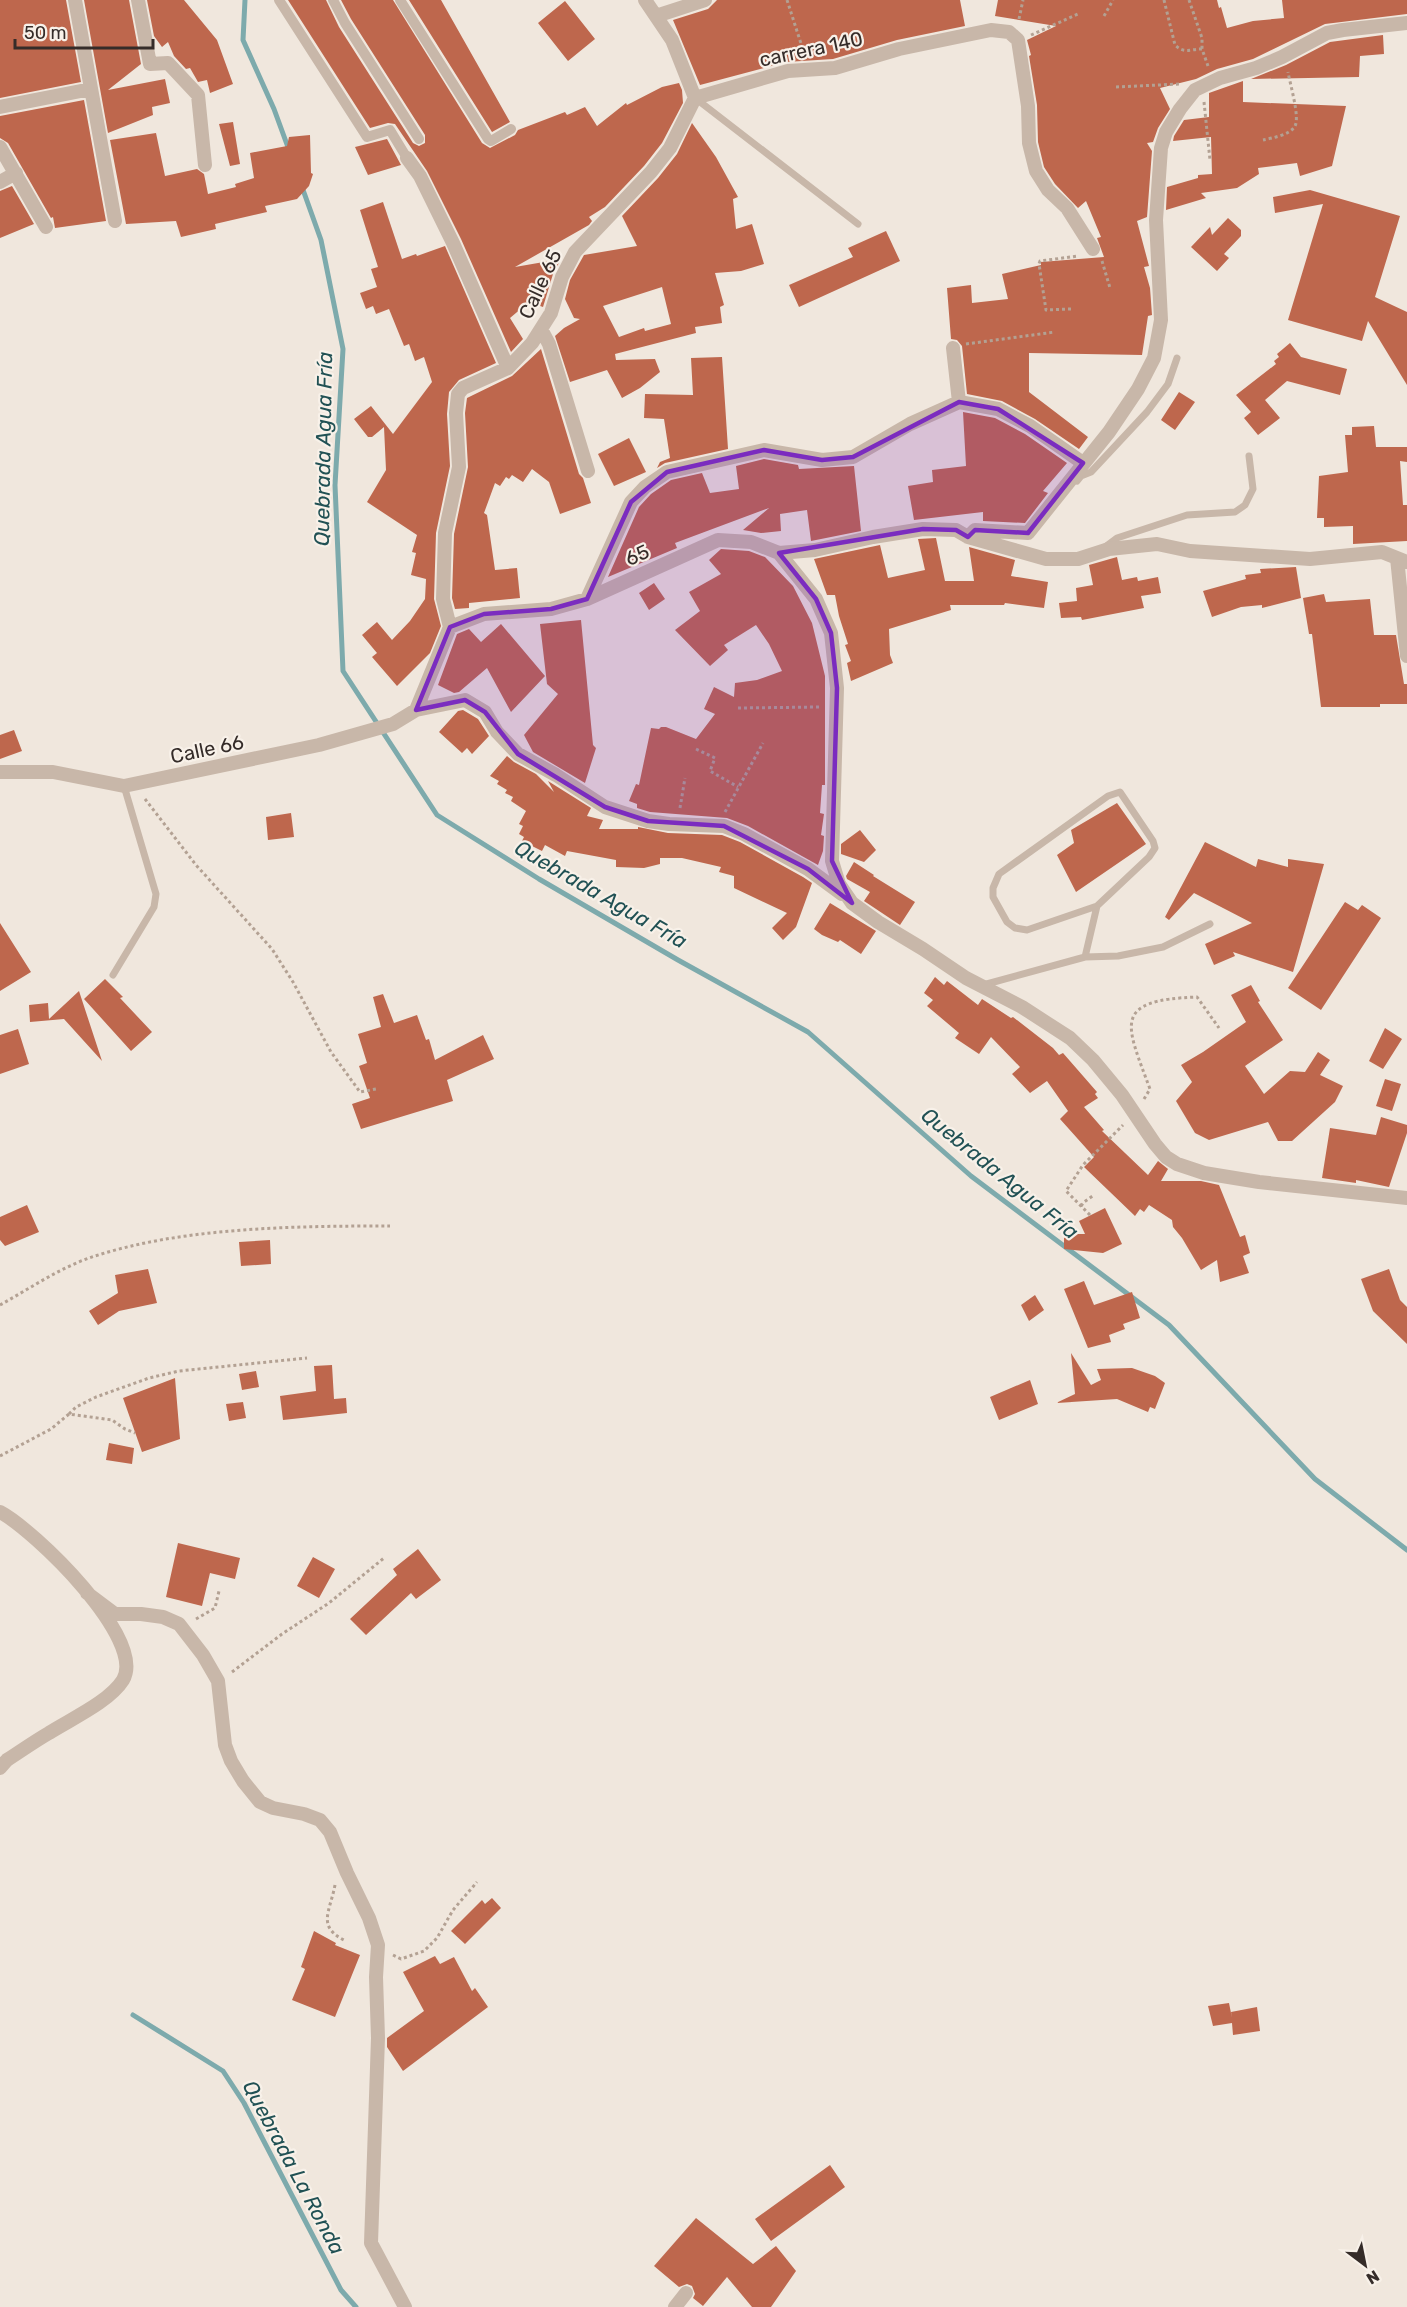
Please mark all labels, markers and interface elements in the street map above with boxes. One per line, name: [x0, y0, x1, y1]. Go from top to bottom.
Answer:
scale bar: [15, 12, 153, 50]
text: 50 m: [24, 22, 67, 44]
street label: carrera 140: [757, 26, 865, 72]
street label: Calle 65: [513, 245, 567, 323]
water label: Quebrada Agua Fría: [309, 351, 337, 547]
street label: 65: [621, 539, 653, 571]
street label: Calle 66: [168, 730, 246, 768]
water label: Quebrada Agua Fría: [510, 834, 692, 954]
water label: Quebrada Agua Fría: [916, 1102, 1084, 1244]
water label: Quebrada La Ronda: [237, 2076, 351, 2258]
north arrow: [1335, 2235, 1395, 2295]
text: N: [1363, 2266, 1383, 2288]

